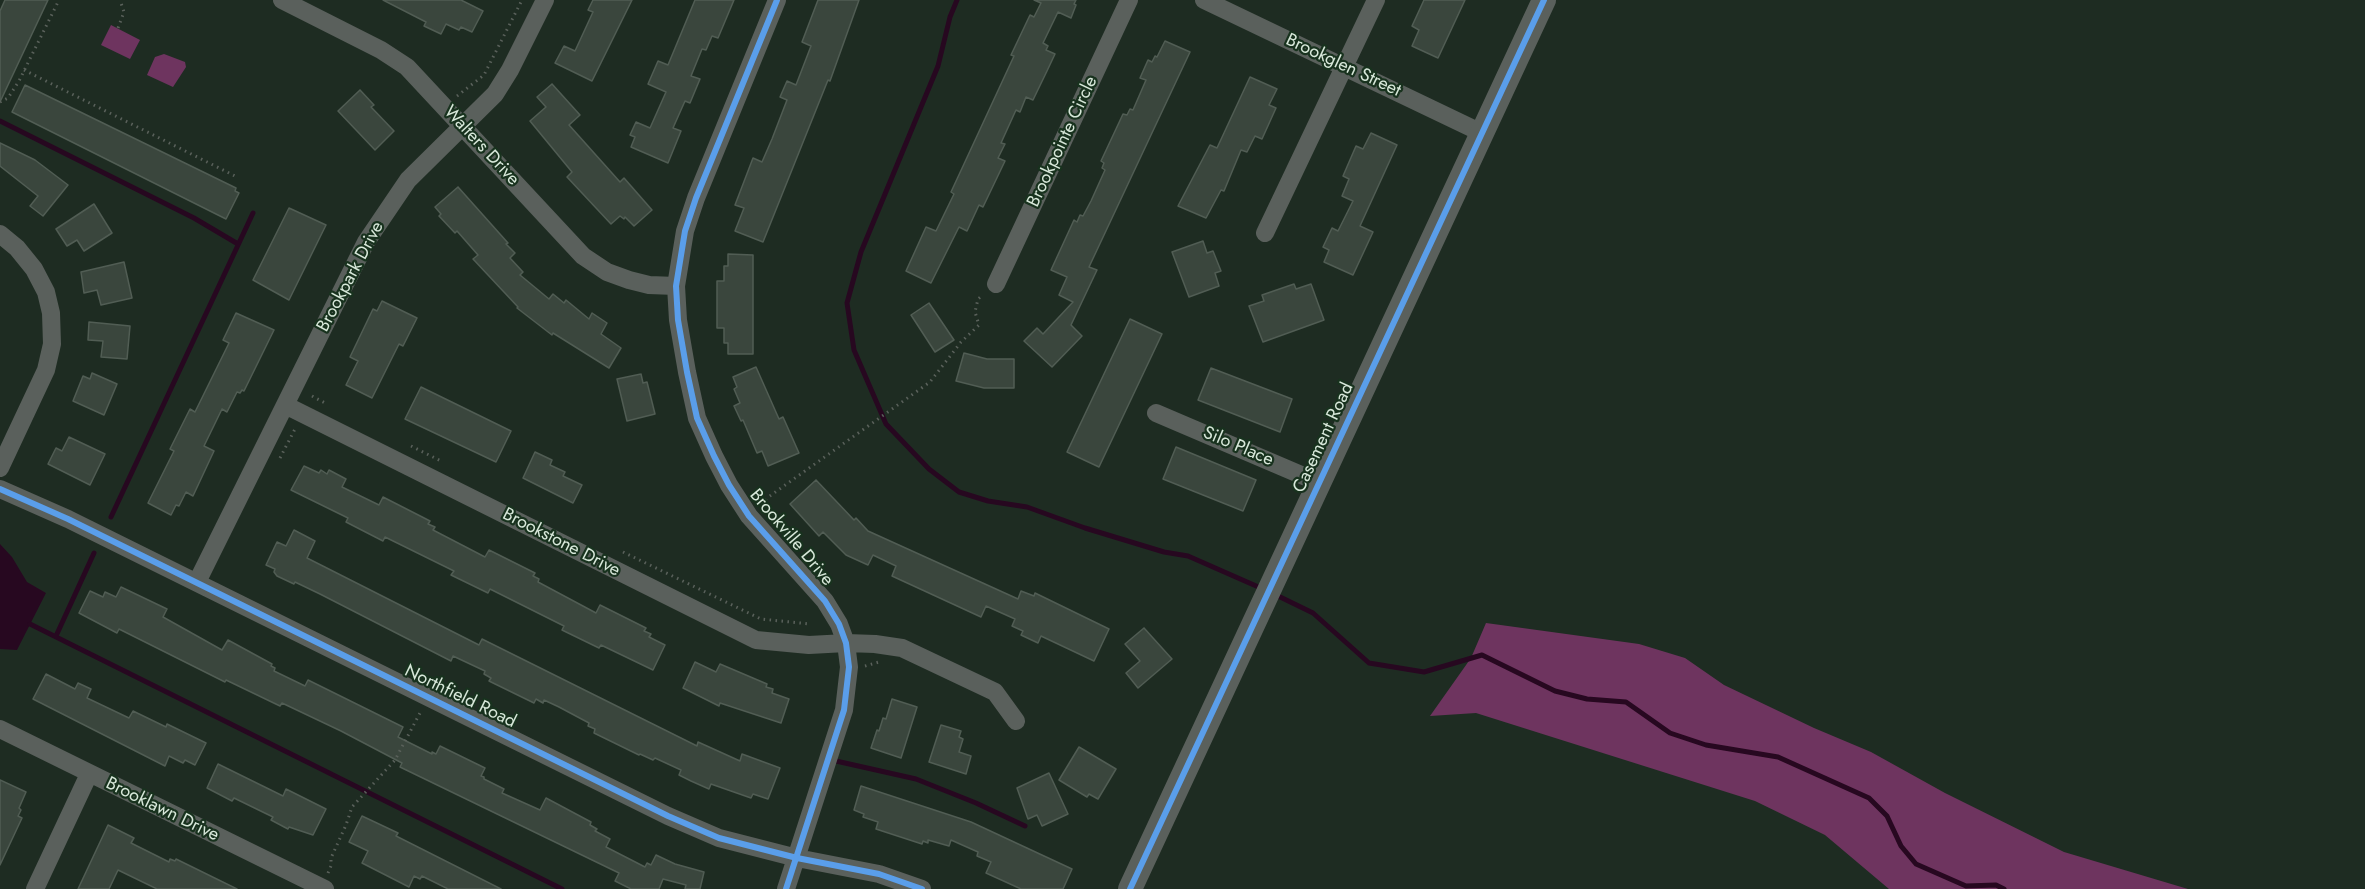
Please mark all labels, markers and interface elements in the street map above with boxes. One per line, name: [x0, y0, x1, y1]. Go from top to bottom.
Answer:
street label: Brookglen Street: [1282, 30, 1404, 102]
street label: Brookpointe Circle: [1023, 73, 1103, 211]
street label: Walters Drive: [439, 102, 523, 190]
street label: Brookpark Drive: [313, 218, 389, 336]
street label: Casement Road: [1289, 380, 1359, 496]
street label: Silo Place: [1200, 423, 1276, 471]
street label: Brookville Drive: [744, 485, 838, 591]
street label: Brookstone Drive: [499, 504, 623, 582]
street label: Northfield Road: [401, 661, 519, 733]
street label: Brooklawn Drive: [102, 773, 222, 847]

